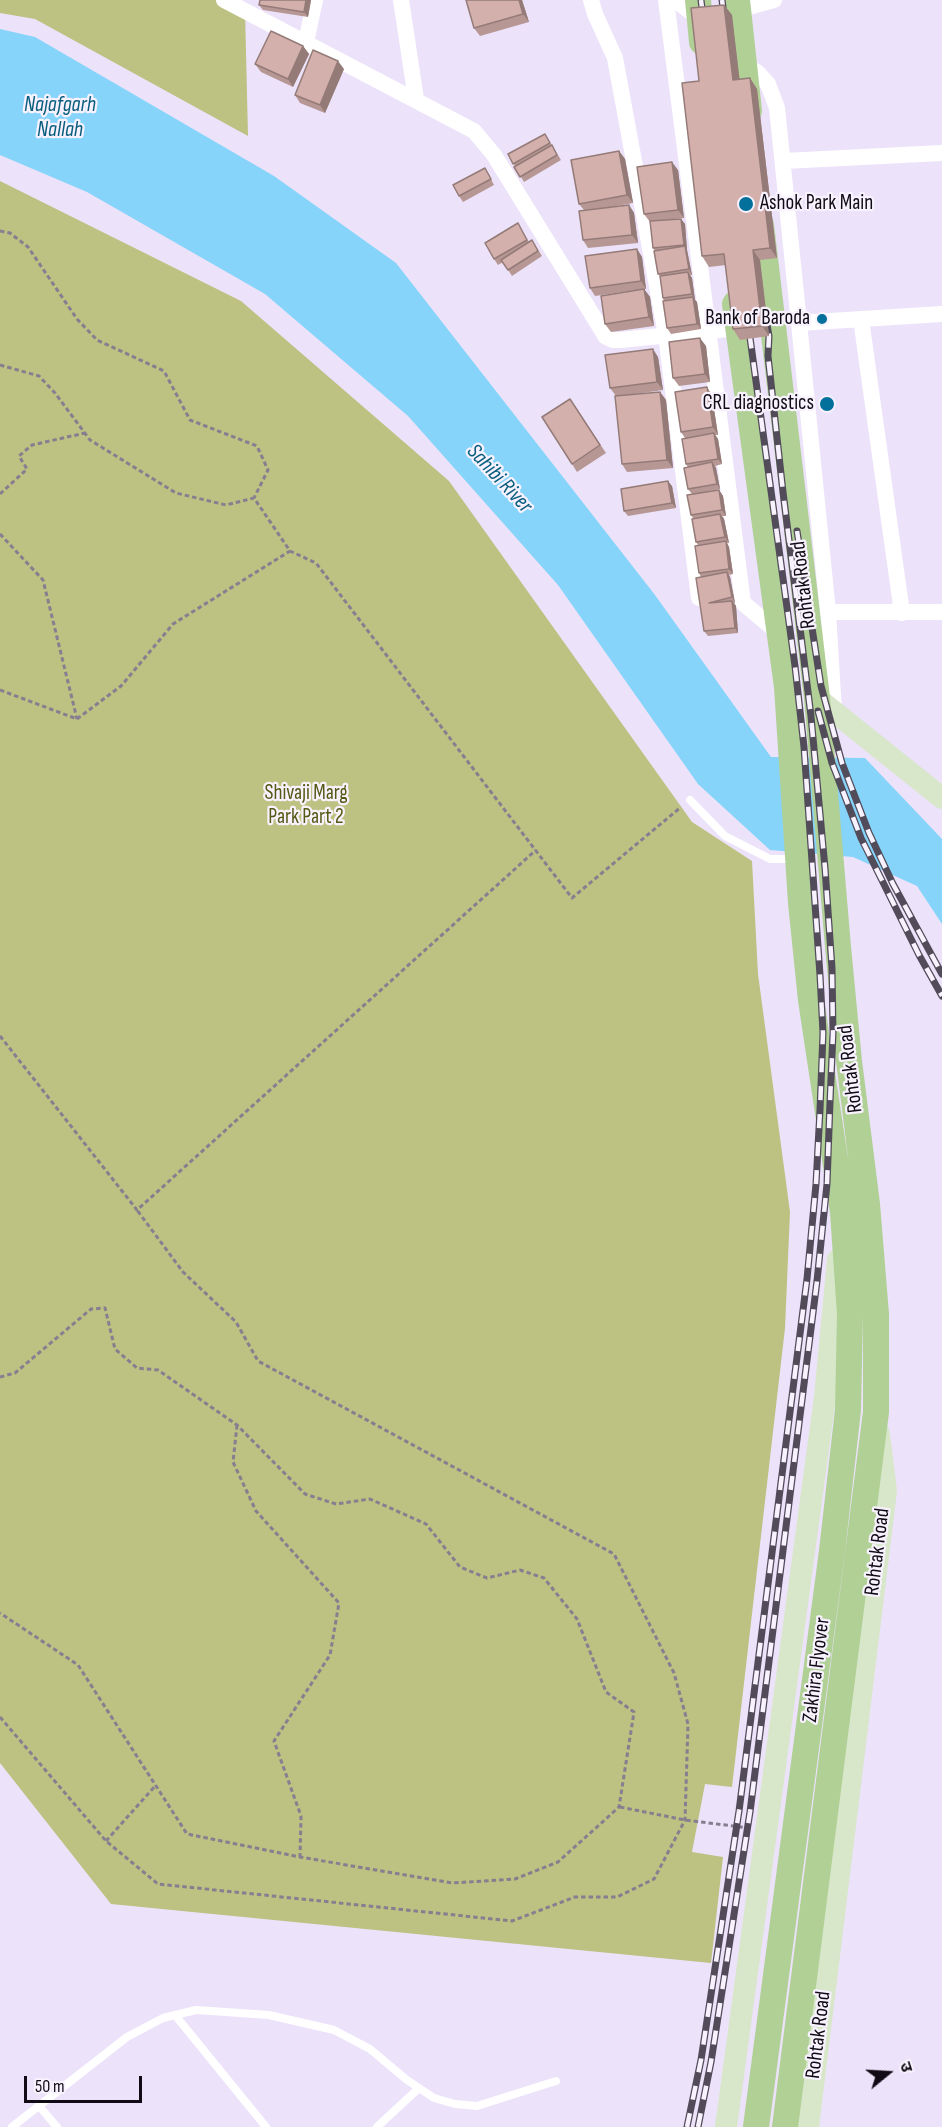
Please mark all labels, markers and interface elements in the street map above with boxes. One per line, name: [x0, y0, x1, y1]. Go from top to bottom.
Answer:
water label: Najafgarh Nallah: [24, 92, 96, 144]
place label: Ashok Park Main: [760, 191, 873, 217]
marker: Ashok Park Main: [737, 195, 755, 213]
place label: Bank of Baroda: [705, 306, 810, 332]
marker: Bank of Baroda: [815, 312, 829, 326]
place label: CRL diagnostics: [702, 391, 814, 417]
marker: CRL diagnostics: [818, 395, 836, 413]
water label: Sahibi River: [461, 439, 537, 519]
street label: Rohtak Road: [786, 540, 822, 630]
park label: Shivaji Marg Park Part 2: [264, 781, 348, 831]
street label: Rohtak Road: [833, 1024, 869, 1114]
street label: Rohtak Road: [860, 1507, 896, 1597]
street label: Zakhira Flyover: [798, 1616, 836, 1724]
street label: Rohtak Road: [801, 1990, 837, 2080]
north arrow: [858, 2043, 918, 2103]
text: उ: [895, 2060, 916, 2075]
scale bar: [27, 2064, 146, 2102]
text: 50 m: [35, 2076, 65, 2097]

